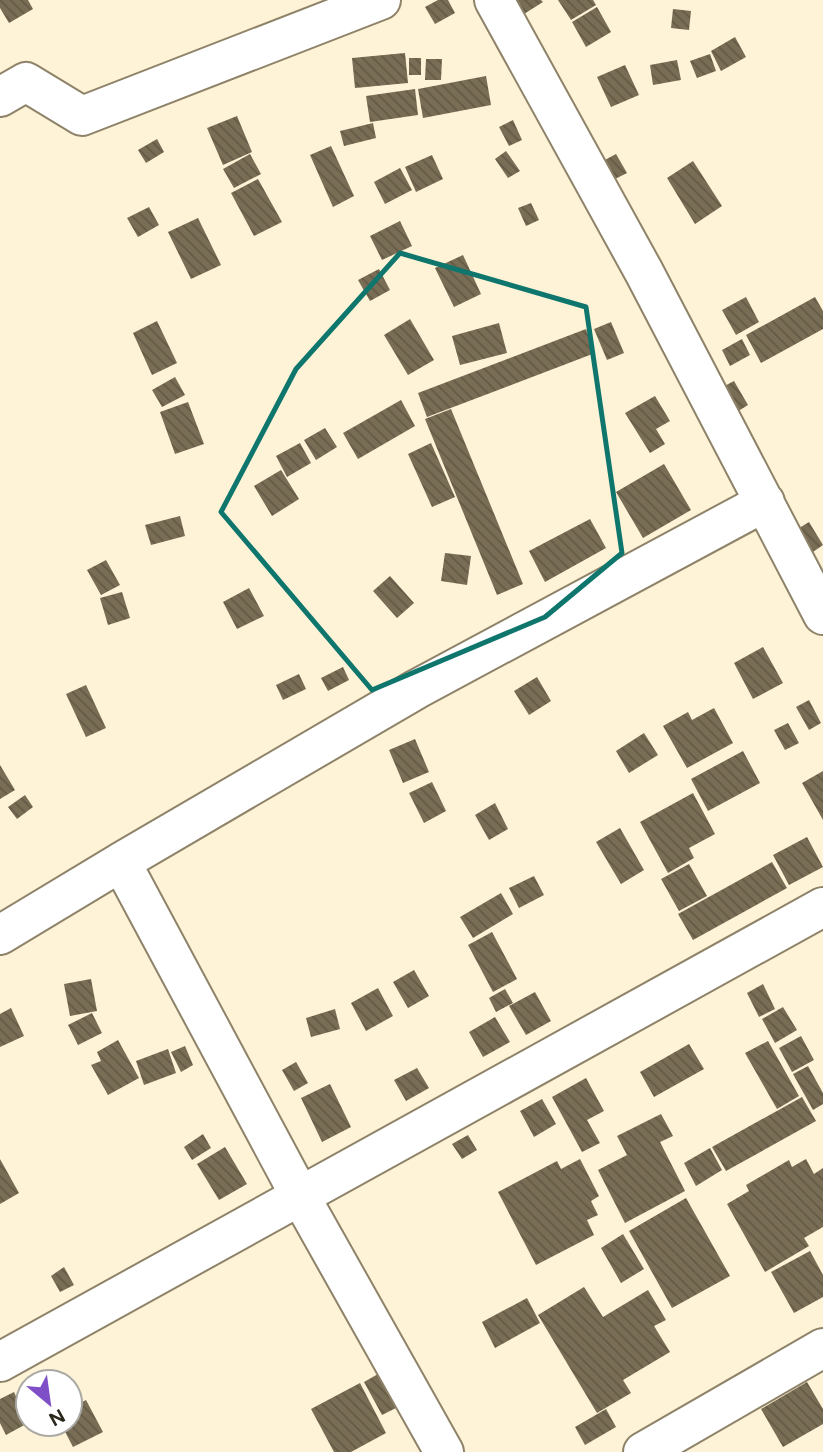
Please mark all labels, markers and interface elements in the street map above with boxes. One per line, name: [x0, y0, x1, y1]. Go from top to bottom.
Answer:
north arrow: [14, 1368, 84, 1438]
text: N: [45, 1404, 69, 1431]

